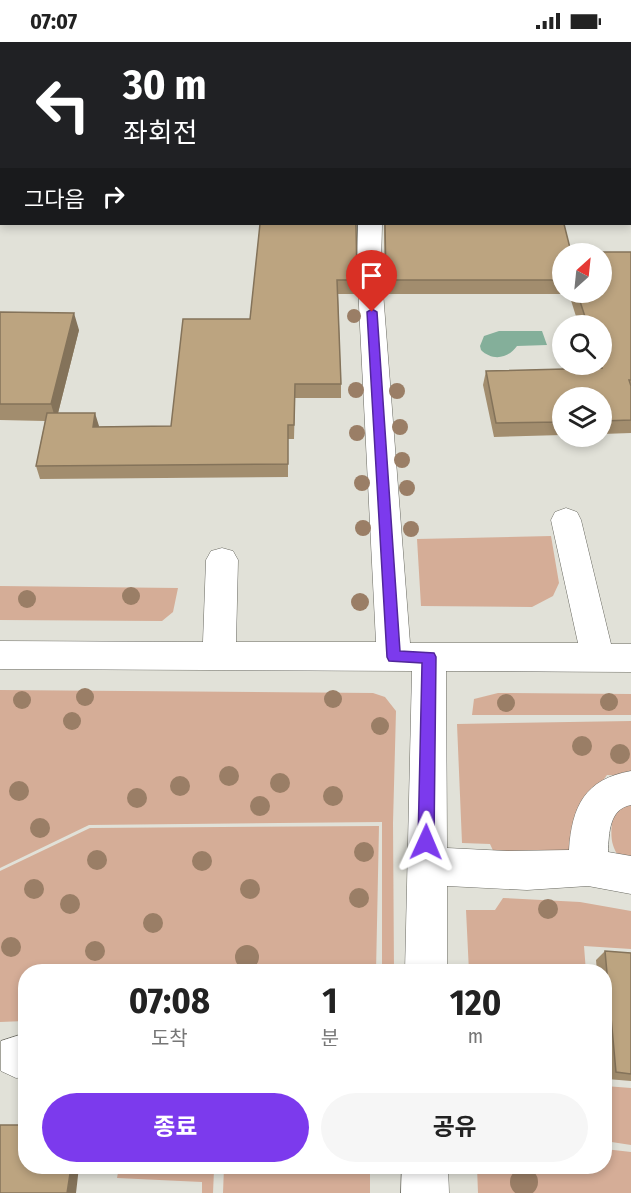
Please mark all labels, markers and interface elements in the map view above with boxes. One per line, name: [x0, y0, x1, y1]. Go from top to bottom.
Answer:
text: 07:07: [30, 8, 77, 35]
text: 30 m: [123, 60, 207, 110]
icon: left: [24, 66, 102, 144]
text: 좌회전: [123, 117, 198, 149]
icon: right: [97, 180, 130, 213]
text: 그다음: [24, 186, 85, 213]
north arrow: [552, 243, 612, 303]
map controls: [552, 243, 612, 447]
pin: [346, 250, 397, 312]
icon: arrive: [355, 259, 388, 292]
button: search: [552, 315, 612, 375]
button: layers: [552, 387, 612, 447]
position arrow: [394, 810, 458, 874]
text: 07:08: [129, 979, 210, 1023]
text: 1: [322, 979, 337, 1023]
text: 120: [450, 981, 501, 1025]
text: m: [468, 1024, 483, 1048]
text: 도착: [151, 1026, 188, 1050]
text: 분: [321, 1026, 339, 1050]
button: 종료: [42, 1093, 309, 1162]
button: 공유: [321, 1093, 588, 1162]

